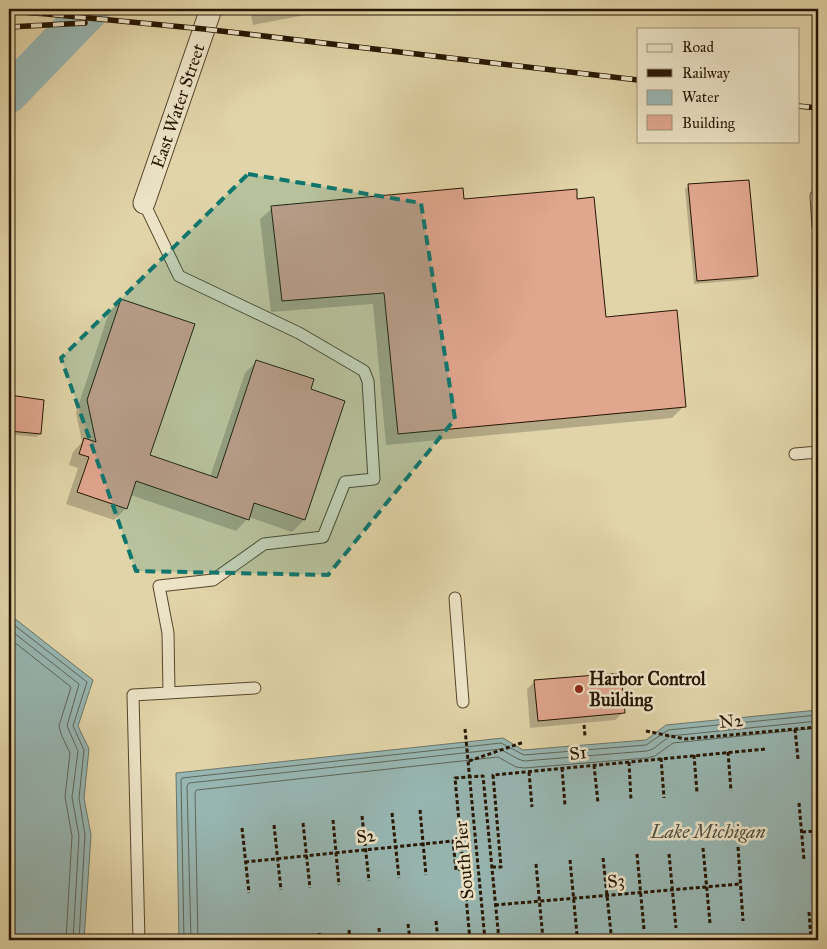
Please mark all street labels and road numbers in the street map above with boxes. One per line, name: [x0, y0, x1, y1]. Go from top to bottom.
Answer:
street label: East Water Street: [146, 40, 210, 171]
street label: N2: [718, 709, 744, 733]
street label: S1: [568, 741, 588, 765]
street label: South Pier: [450, 820, 478, 900]
street label: S2: [355, 824, 377, 848]
street label: S3: [606, 869, 626, 893]

